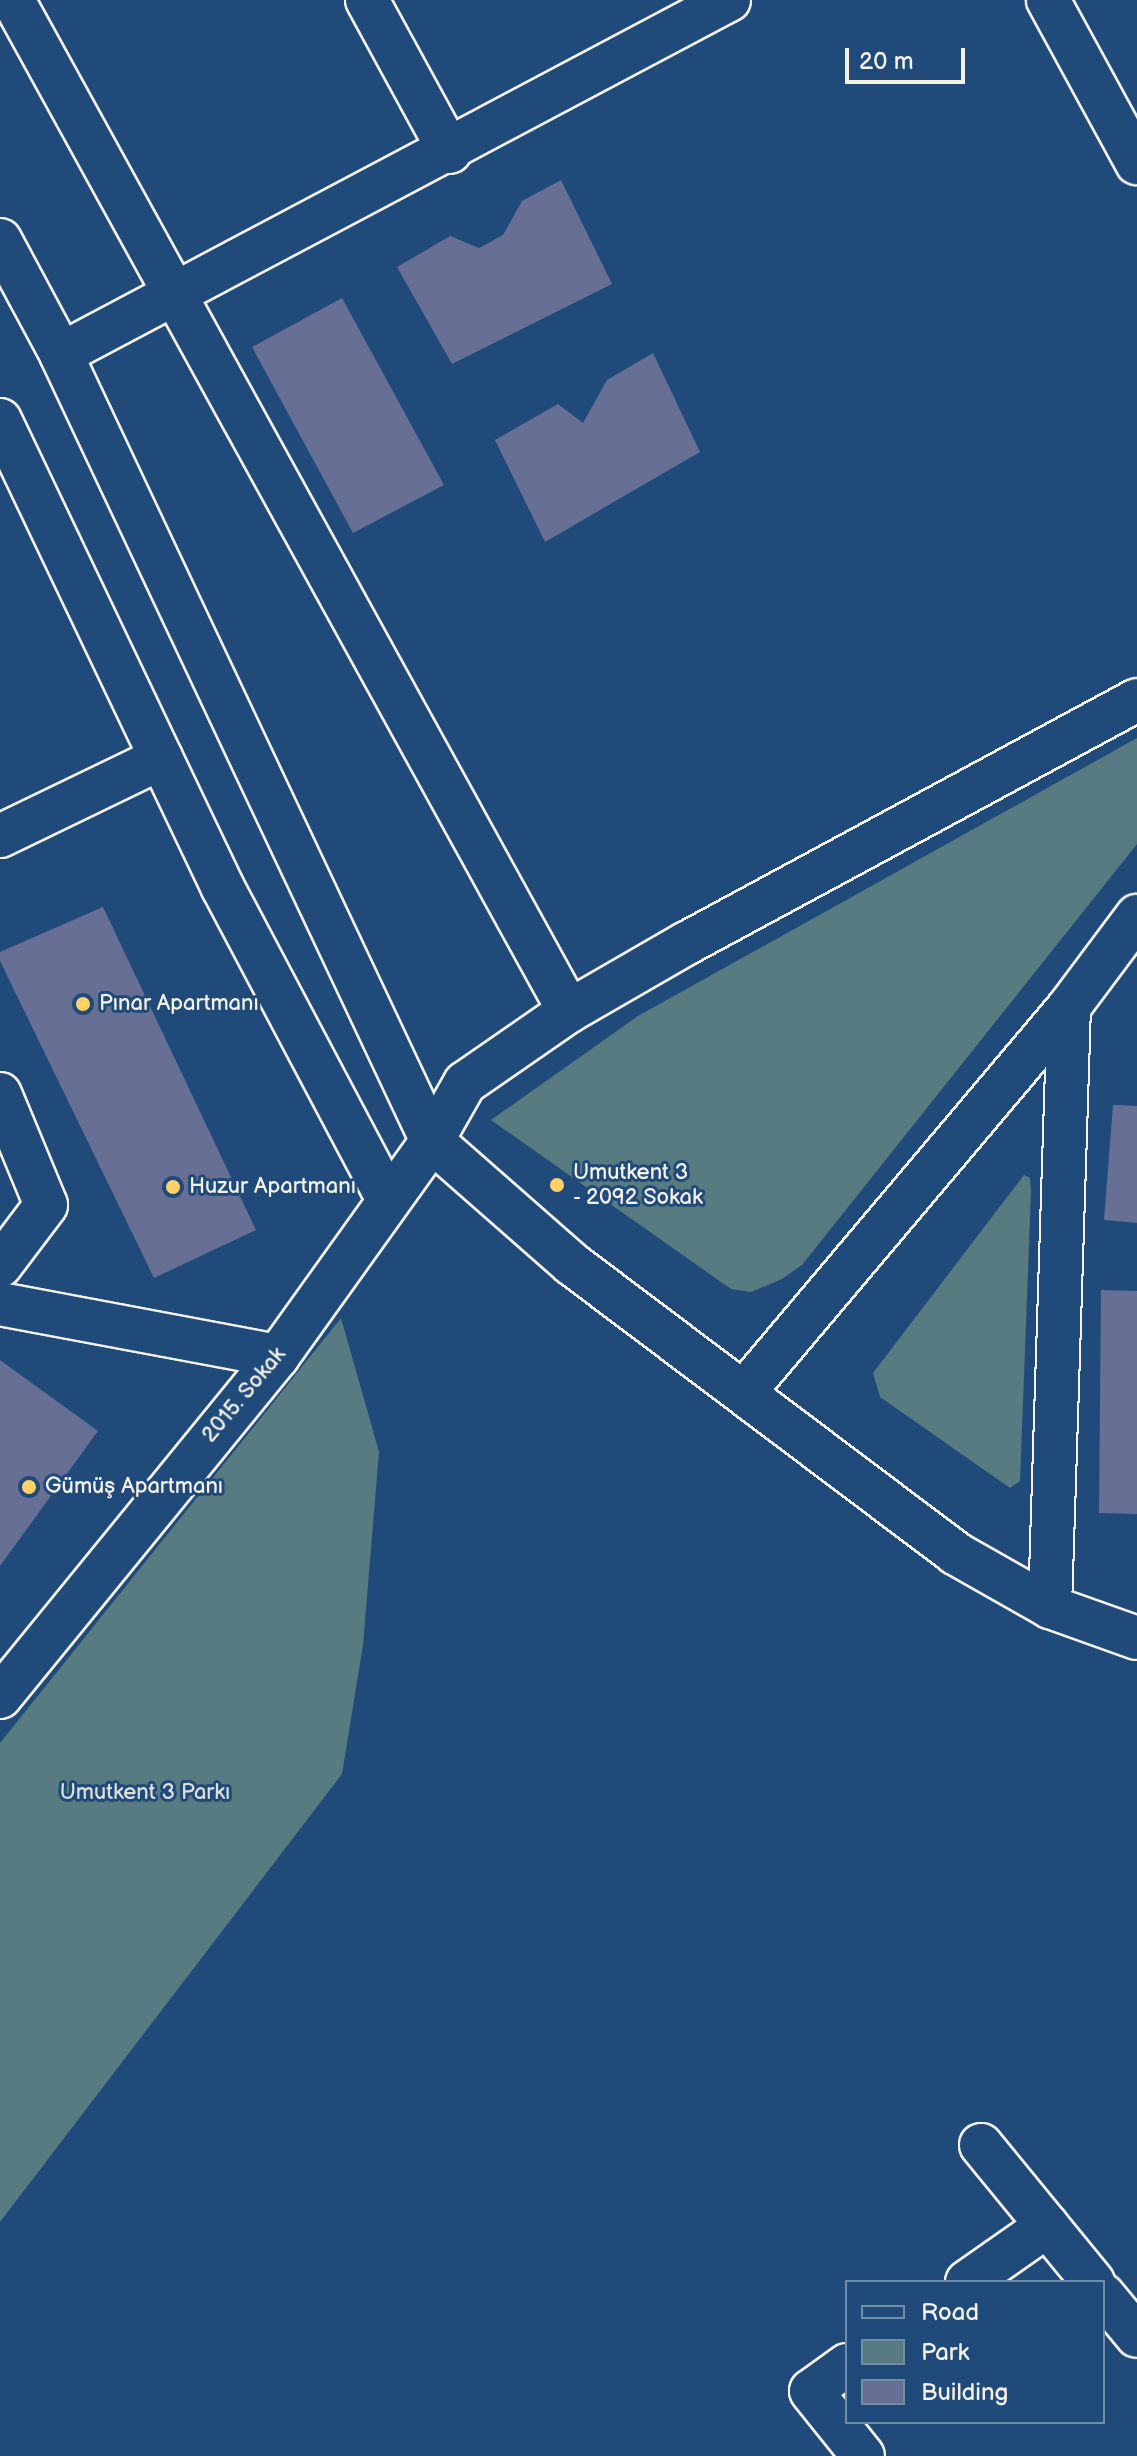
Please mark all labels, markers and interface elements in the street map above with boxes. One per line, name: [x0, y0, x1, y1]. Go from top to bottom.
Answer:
scale bar: [849, 32, 969, 82]
text: 20 m: [859, 47, 914, 76]
place label: Pınar Apartmanı: [99, 991, 259, 1017]
marker: Pınar Apartmanı: [74, 995, 92, 1013]
place label: Umutkent 3 - 2092 Sokak: [573, 1159, 704, 1210]
place label: Huzur Apartmanı: [189, 1174, 356, 1200]
marker: Umutkent 3 - 2092 Sokak: [548, 1176, 566, 1194]
marker: Huzur Apartmanı: [164, 1178, 182, 1196]
street label: 2015. Sokak: [196, 1342, 292, 1448]
place label: Gümüş Apartmanı: [45, 1474, 223, 1500]
marker: Gümüş Apartmanı: [20, 1478, 38, 1496]
park label: Umutkent 3 Parkı: [60, 1780, 230, 1806]
legend: [845, 2280, 1105, 2424]
text: Road: [921, 2298, 979, 2327]
text: Park: [921, 2338, 969, 2367]
text: Building: [921, 2378, 1008, 2407]

